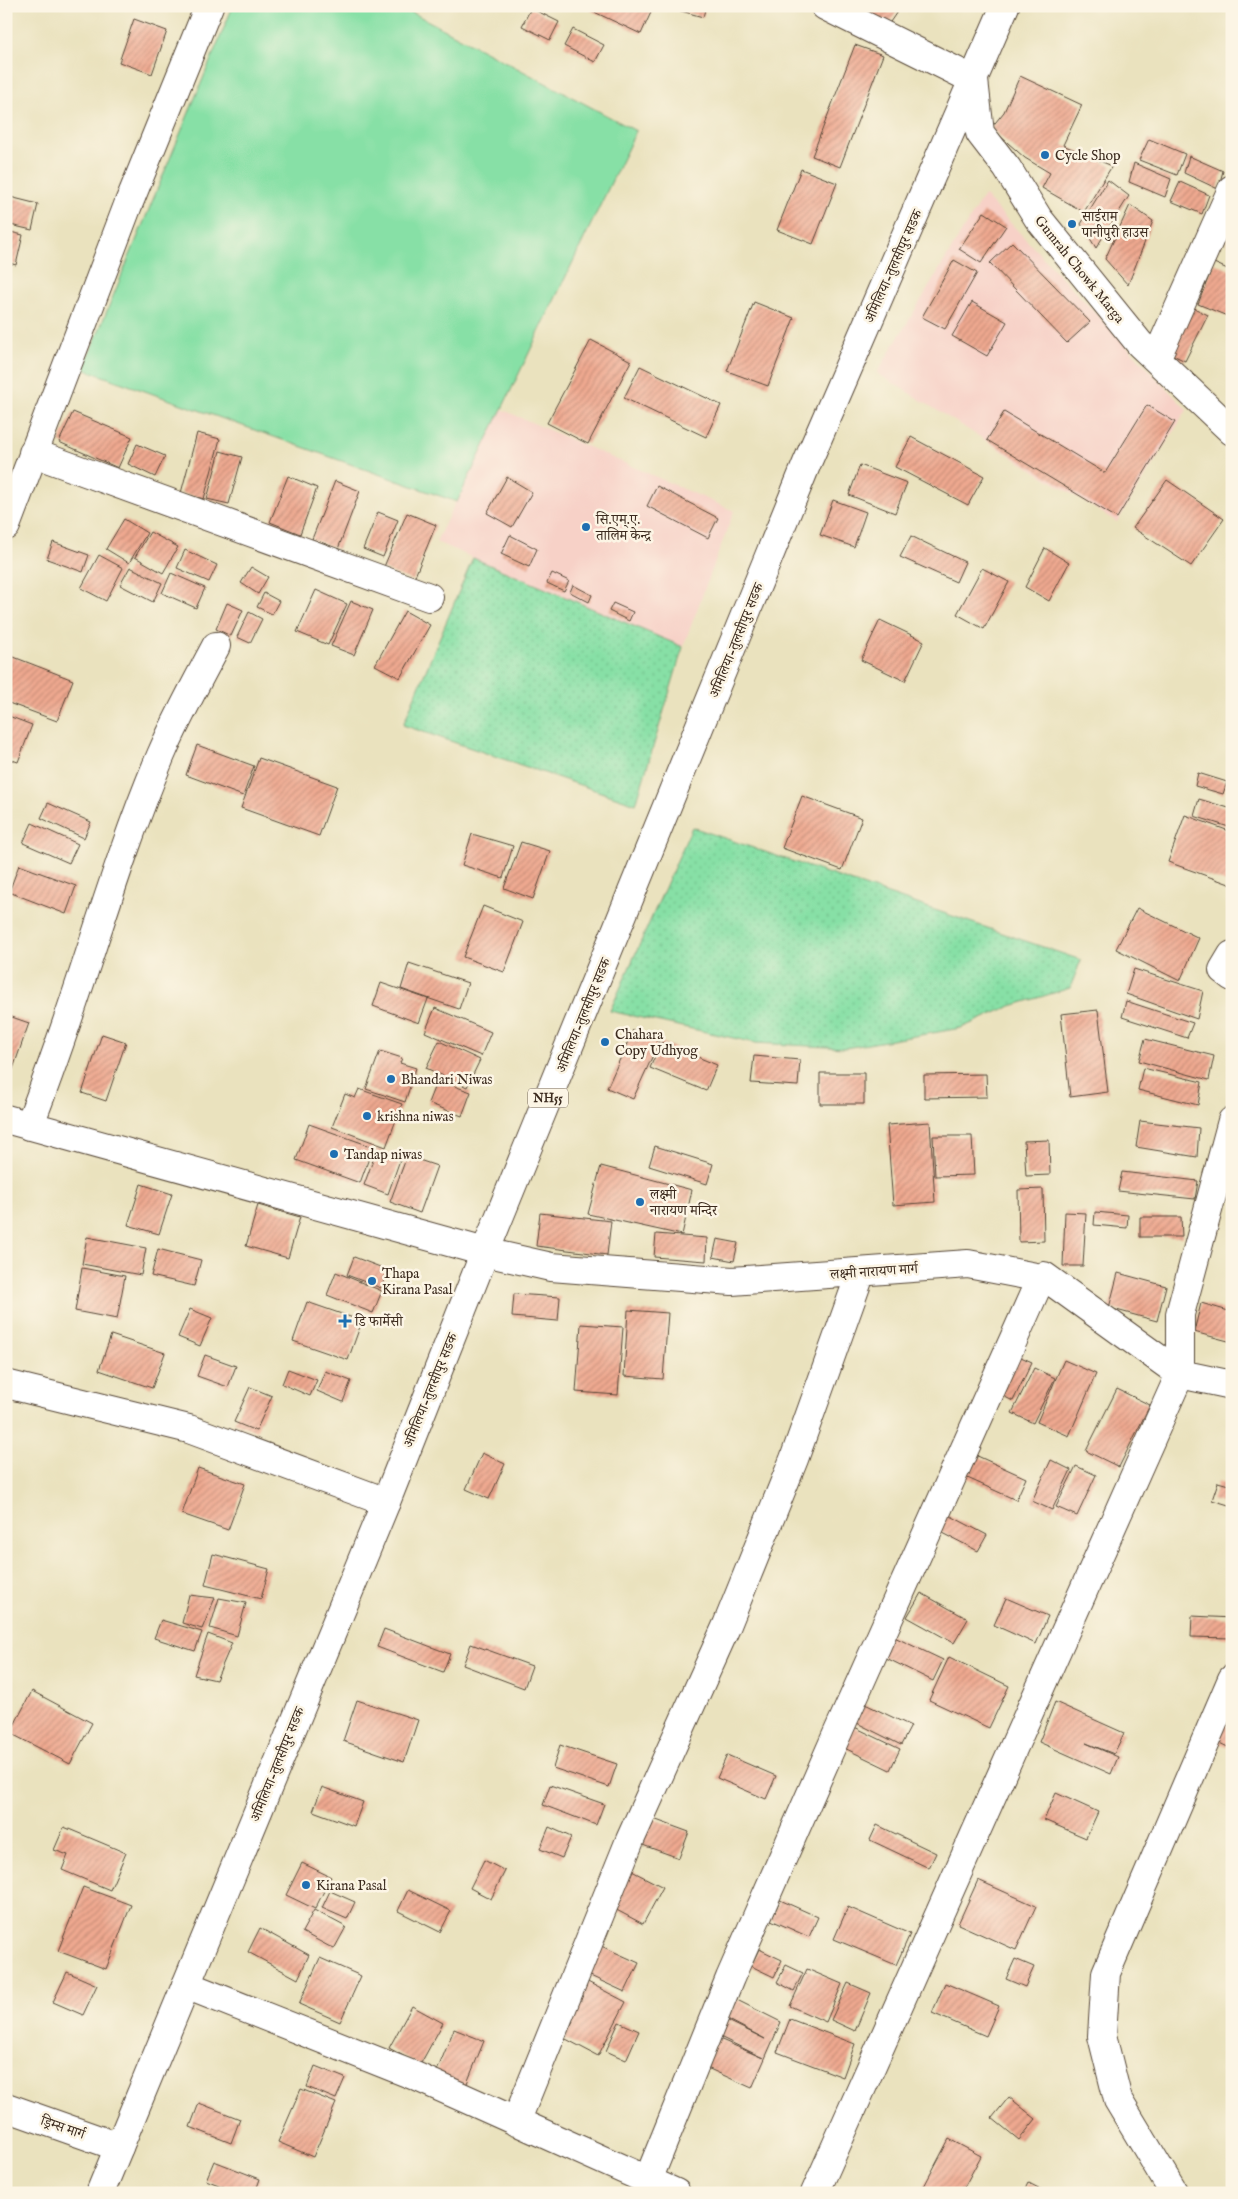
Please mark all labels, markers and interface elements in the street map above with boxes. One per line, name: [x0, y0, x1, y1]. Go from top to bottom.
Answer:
place label: Cycle Shop: [1055, 147, 1121, 165]
marker: Cycle Shop: [1039, 149, 1051, 161]
street label: अमिलिया-तुलसीपुर सडक: [861, 206, 927, 326]
place label: साईराम पानीपुरी हाउस: [1081, 208, 1149, 242]
street label: Gumrah Chowk Marga: [1030, 212, 1129, 328]
marker: साईराम पानीपुरी हाउस: [1066, 218, 1078, 230]
place label: सि.एम्.ए. तालिम केन्द्र: [595, 511, 652, 545]
marker: सि.एम्.ए. तालिम केन्द्र: [580, 521, 592, 533]
street label: अमिलिया-तुलसीपुर सडक: [706, 579, 769, 700]
street label: अमिलिया-तुलसीपुर सडक: [553, 954, 616, 1075]
place label: Chahara Copy Udhyog: [615, 1026, 698, 1060]
marker: Chahara Copy Udhyog: [599, 1036, 611, 1048]
place label: Bhandari Niwas: [401, 1071, 493, 1089]
marker: Bhandari Niwas: [385, 1073, 397, 1085]
road number: NH55: [528, 1088, 568, 1108]
place label: krishna niwas: [377, 1108, 454, 1126]
marker: krishna niwas: [361, 1110, 373, 1122]
place label: Tandap niwas: [344, 1146, 422, 1164]
marker: Tandap niwas: [328, 1148, 340, 1160]
place label: लक्ष्मी नारायण मन्दिर: [649, 1186, 718, 1220]
marker: लक्ष्मी नारायण मन्दिर: [634, 1196, 646, 1208]
street label: लक्ष्मी नारायण मार्ग: [829, 1260, 919, 1284]
place label: Thapa Kirana Pasal: [382, 1265, 453, 1299]
marker: Thapa Kirana Pasal: [366, 1275, 378, 1287]
place label: डि फार्मेसी: [354, 1313, 403, 1331]
marker: डि फार्मेसी: [339, 1315, 351, 1327]
street label: अमिलिया-तुलसीपुर सडक: [400, 1329, 463, 1450]
street label: अमिलिया-तुलसीपुर सडक: [247, 1703, 310, 1824]
place label: Kirana Pasal: [316, 1877, 387, 1895]
marker: Kirana Pasal: [300, 1879, 312, 1891]
street label: ड्रिम्स मार्ग: [37, 2112, 88, 2144]

